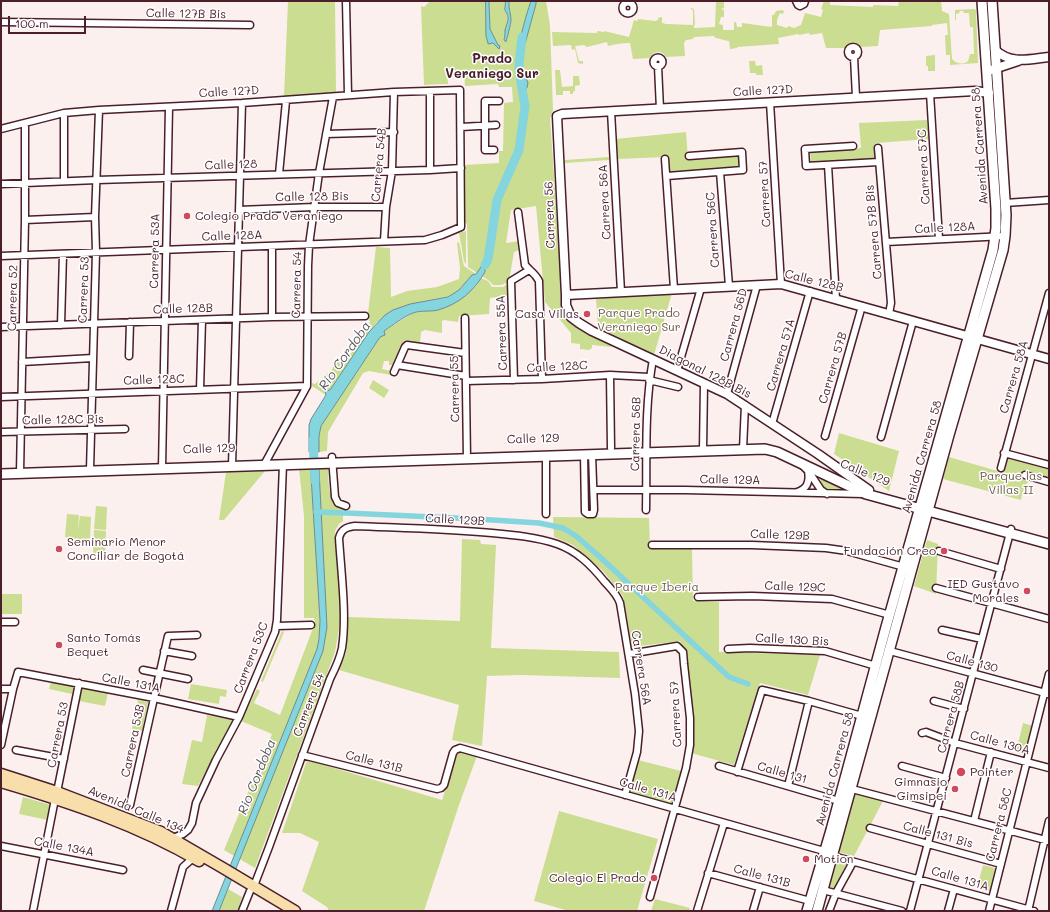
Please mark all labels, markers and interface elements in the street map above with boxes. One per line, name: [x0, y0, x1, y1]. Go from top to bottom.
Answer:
street label: Calle 127B Bis: [146, 6, 226, 22]
scale bar: [10, 8, 88, 34]
text: 100 m: [15, 15, 49, 31]
district label: Prado Veraniego Sur: [445, 51, 539, 82]
street label: Calle 127D: [733, 82, 793, 100]
street label: Calle 127D: [199, 83, 259, 101]
street label: Avenida Carrera 58: [969, 87, 991, 205]
street label: Carrera 54B: [369, 127, 389, 203]
street label: Carrera 57C: [915, 129, 933, 205]
street label: Calle 128: [204, 157, 258, 173]
street label: Carrera 57: [756, 160, 774, 228]
street label: Carrera 56A: [596, 164, 614, 240]
street label: Carrera 56: [542, 181, 558, 249]
street label: Carrera 57B Bis: [863, 184, 885, 280]
street label: Calle 128 Bis: [275, 189, 349, 205]
street label: Carrera 56C: [703, 192, 723, 268]
place label: Colegio Prado Veraniego: [195, 209, 343, 223]
marker: Colegio Prado Veraniego: [182, 211, 192, 221]
street label: Carrera 53A: [147, 213, 163, 289]
street label: Calle 128A: [914, 219, 976, 237]
street label: Calle 128A: [201, 228, 263, 244]
street label: Carrera 54: [289, 251, 305, 319]
street label: Carrera 53: [76, 256, 92, 324]
street label: Carrera 52: [5, 265, 21, 331]
street label: Calle 128B: [783, 267, 845, 295]
street label: Carrera 56D: [717, 287, 751, 363]
street label: Carrera 55A: [493, 295, 511, 371]
street label: Calle 128B: [153, 301, 213, 317]
park label: Parque Prado Veraniego Sur: [597, 306, 681, 334]
place label: Casa Villas: [515, 307, 579, 321]
marker: Casa Villas: [582, 309, 592, 319]
street label: Carrera 57A: [764, 317, 798, 393]
water label: Río Cordoba: [316, 319, 374, 393]
street label: Carrera 57B: [816, 330, 850, 406]
street label: Carrera 58A: [997, 339, 1031, 415]
street label: Diagonal 128B Bis: [656, 342, 754, 402]
street label: Carrera 55: [447, 355, 463, 423]
street label: Calle 128C: [526, 358, 588, 376]
street label: Calle 128C: [123, 372, 185, 388]
street label: Carrera 56B: [628, 397, 644, 471]
street label: Avenida Carrera 58: [899, 399, 945, 515]
street label: Calle 128C Bis: [22, 412, 104, 428]
street label: Calle 129: [507, 431, 559, 447]
street label: Calle 129: [183, 441, 235, 457]
street label: Calle 129: [838, 456, 892, 490]
park label: Parque las Villas II: [980, 469, 1042, 497]
street label: Calle 129A: [699, 472, 761, 488]
street label: Calle 129B: [425, 511, 485, 529]
street label: Calle 129B: [750, 527, 810, 543]
place label: Seminario Menor Conciliar de Bogotá: [67, 535, 184, 563]
marker: Seminario Menor Conciliar de Bogotá: [54, 544, 64, 554]
place label: Fundación Creo: [844, 544, 936, 558]
marker: Fundación Creo: [939, 546, 949, 556]
place label: IED Gustavo Morales: [947, 577, 1019, 605]
street label: Calle 129C: [764, 579, 826, 595]
park label: Parque Iberia: [615, 580, 699, 594]
marker: IED Gustavo Morales: [1022, 586, 1032, 596]
street label: Carrera 53C: [231, 620, 271, 696]
street label: Carrera 56A: [628, 630, 654, 706]
place label: Santo Tomás Bequet: [67, 631, 141, 659]
street label: Calle 130 Bis: [755, 631, 829, 649]
marker: Santo Tomás Bequet: [54, 640, 64, 650]
street label: Calle 130: [944, 648, 1000, 676]
street label: Calle 131A: [100, 670, 162, 696]
street label: Carrera 54: [290, 671, 328, 739]
street label: Carrera 58B: [934, 679, 968, 755]
street label: Carrera 57: [667, 680, 685, 748]
street label: Carrera 53: [45, 701, 71, 769]
street label: Carrera 53B: [118, 703, 148, 779]
street label: Avenida Carrera 58: [813, 711, 857, 827]
street label: Calle 130A: [968, 728, 1032, 758]
water label: Rio Cordoba: [235, 737, 279, 817]
street label: Calle 131B: [344, 748, 404, 776]
street label: Calle 131: [755, 759, 809, 787]
place label: Pointer: [970, 765, 1013, 779]
marker: Pointer: [955, 766, 967, 778]
street label: Calle 131A: [617, 775, 679, 805]
place label: Gimnasio Gimsipei: [894, 775, 947, 803]
street label: Avenida Calle 134: [86, 783, 186, 837]
marker: Gimnasio Gimsipei: [950, 784, 960, 794]
street label: Carrera 58C: [983, 787, 1015, 863]
street label: Calle 131 Bis: [901, 819, 975, 851]
street label: Calle 134A: [33, 834, 95, 860]
place label: Motion: [814, 852, 853, 866]
marker: Motion: [801, 854, 811, 864]
street label: Calle 131B: [732, 861, 792, 891]
street label: Calle 131A: [929, 864, 991, 894]
place label: Colegio El Prado: [549, 871, 646, 885]
marker: Colegio El Prado: [649, 873, 659, 883]

